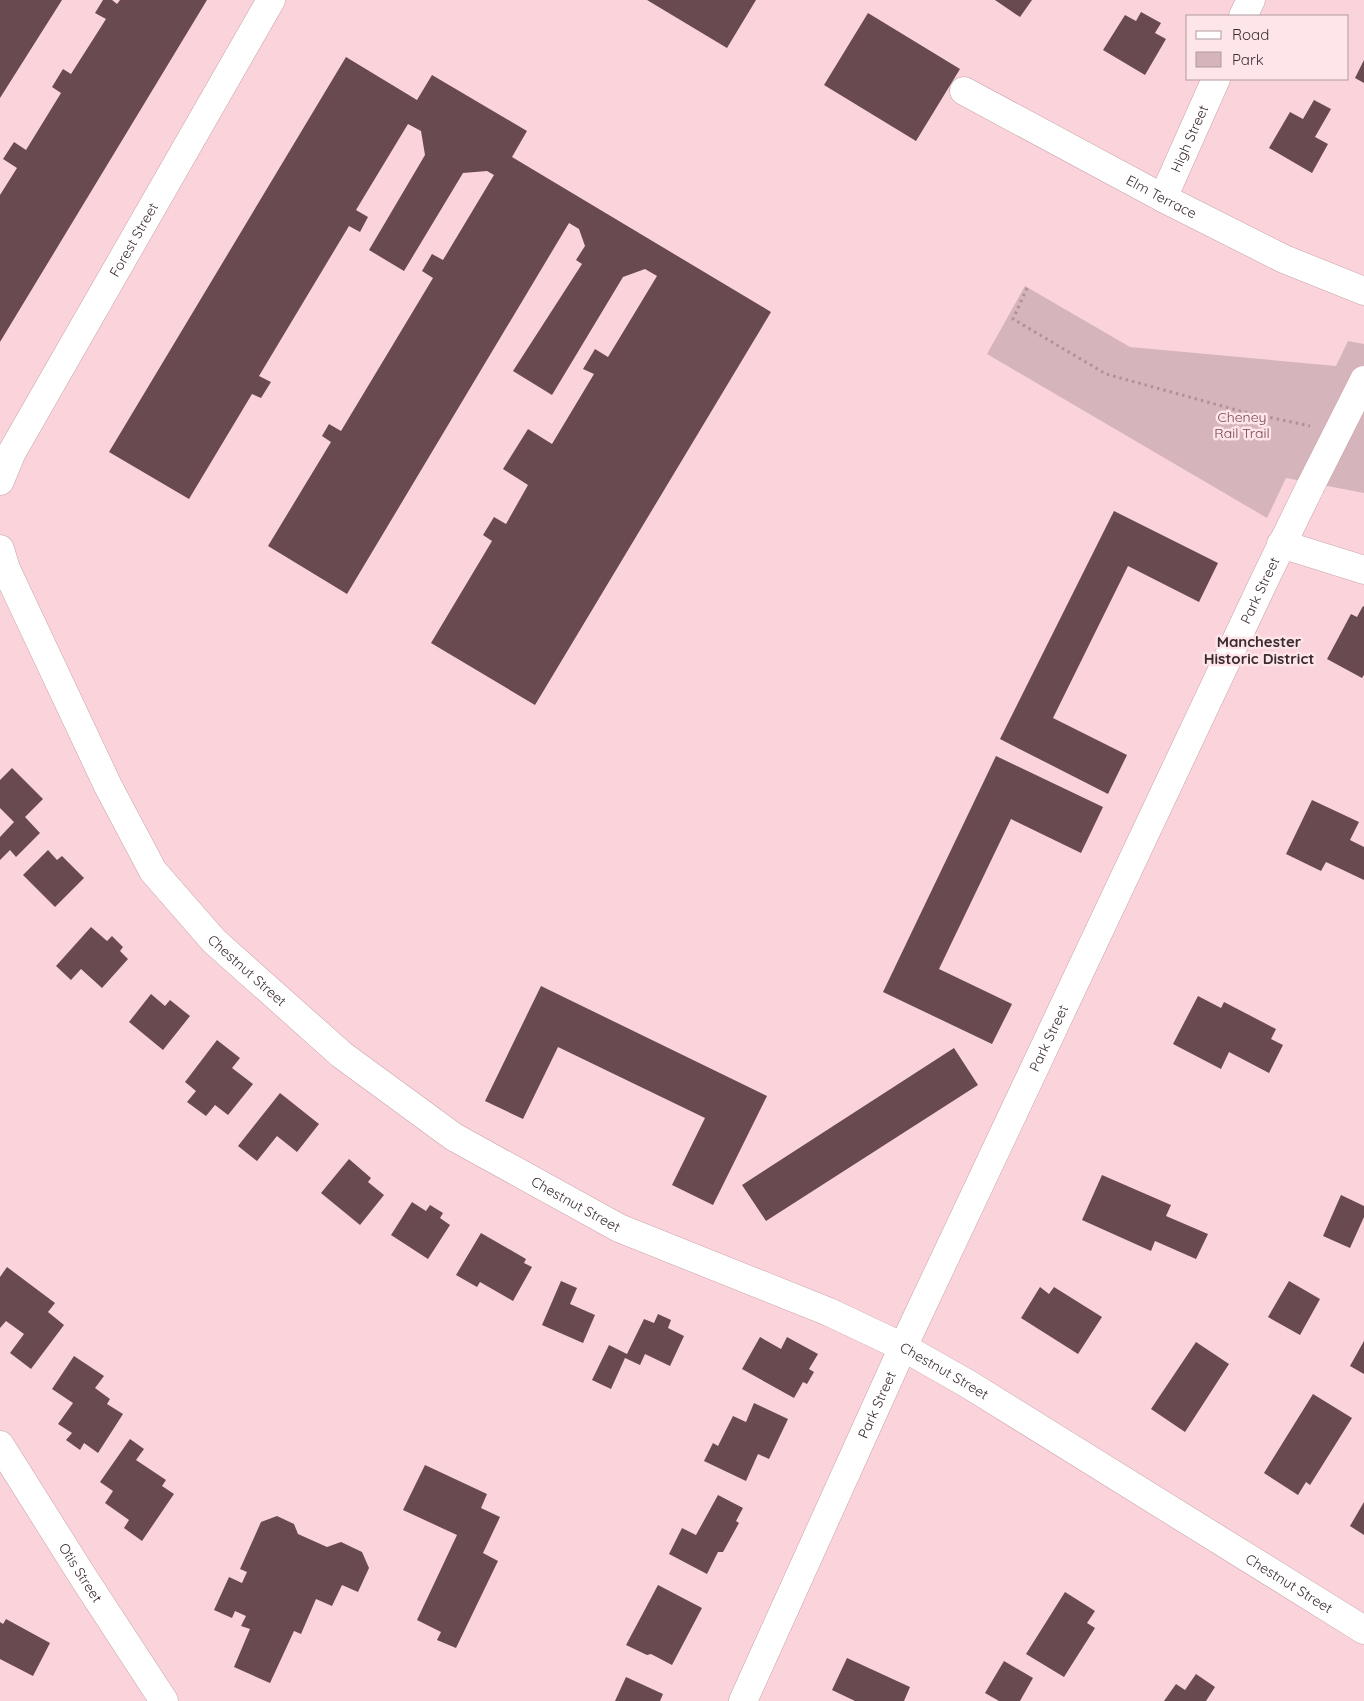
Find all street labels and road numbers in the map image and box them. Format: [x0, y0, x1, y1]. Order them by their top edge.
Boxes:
street label: High Street [1167, 102, 1212, 175]
street label: Elm Terrace [1123, 171, 1200, 222]
street label: Forest Street [105, 199, 162, 280]
street label: Park Street [1236, 554, 1283, 627]
street label: Chestnut Street [204, 931, 290, 1010]
street label: Park Street [1025, 1002, 1072, 1074]
street label: Chestnut Street [528, 1172, 624, 1236]
street label: Chestnut Street [897, 1338, 992, 1404]
street label: Park Street [854, 1368, 900, 1441]
street label: Otis Street [55, 1540, 106, 1606]
street label: Chestnut Street [1242, 1550, 1336, 1617]

